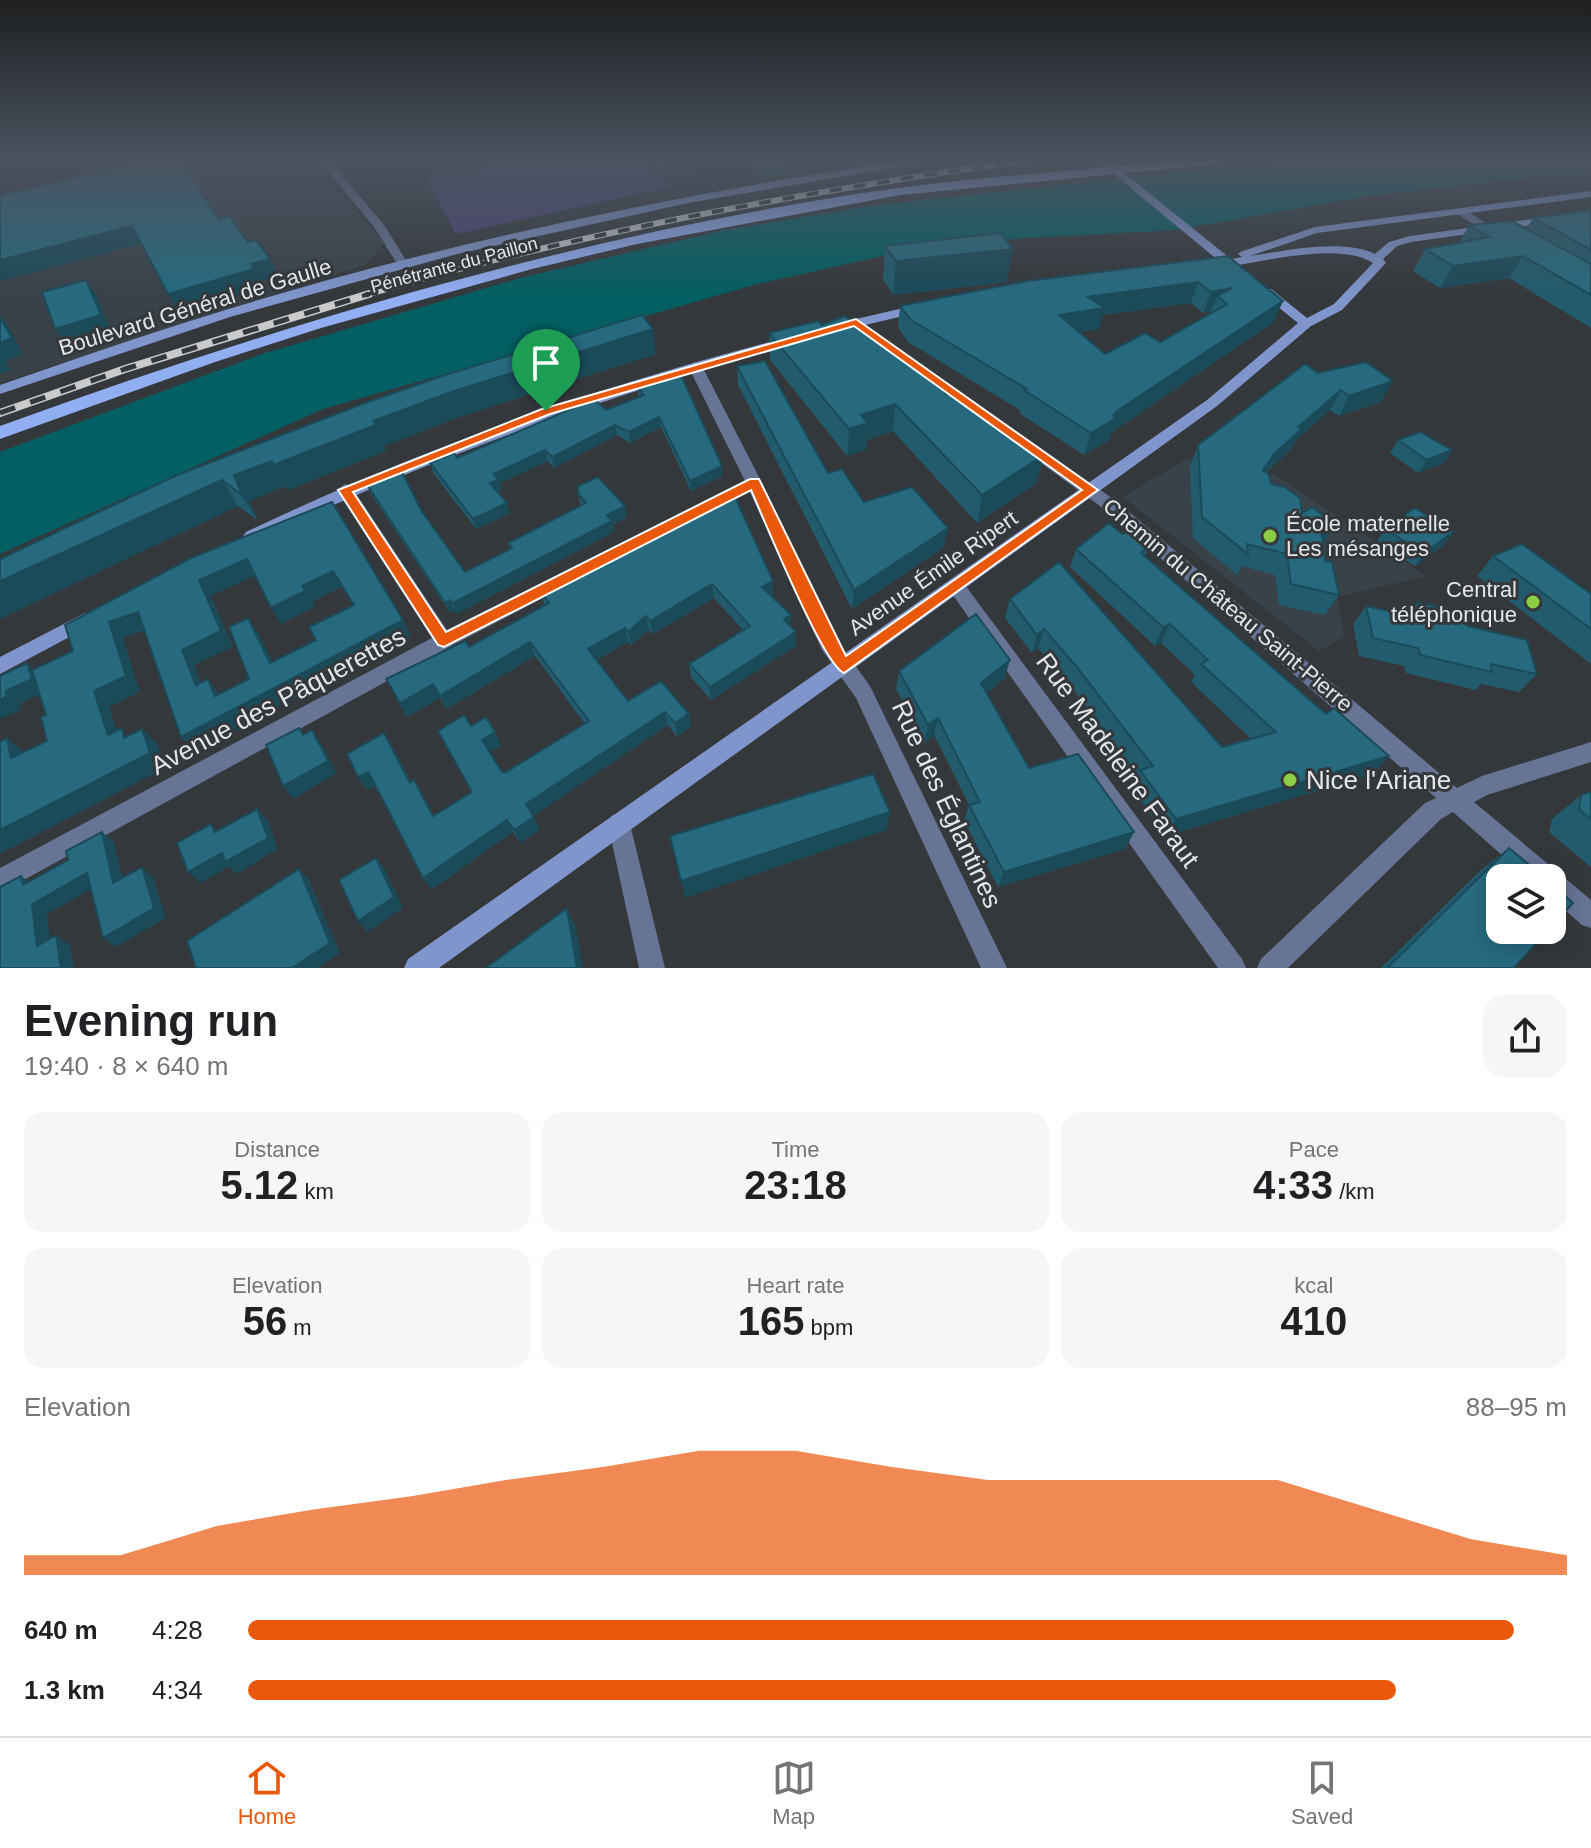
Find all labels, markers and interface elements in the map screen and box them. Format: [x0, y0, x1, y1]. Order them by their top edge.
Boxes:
street label: Pénétrante du Paillon [368, 233, 540, 297]
street label: Boulevard Général de Gaulle [56, 254, 334, 360]
pin [512, 329, 580, 411]
icon: arrive [524, 341, 568, 385]
street label: Chemin du Château Saint-Pierre [1098, 493, 1358, 717]
street label: Avenue Émile Ripert [844, 505, 1022, 641]
place label: École maternelle Les mésanges [1286, 511, 1450, 561]
marker: École maternelle Les mésanges [1261, 527, 1279, 545]
place label: Central téléphonique [1391, 577, 1517, 627]
marker: Central téléphonique [1524, 593, 1542, 611]
street label: Avenue des Pâquerettes [145, 621, 411, 781]
street label: Rue Madeleine Faraut [1030, 647, 1206, 874]
street label: Rue des Églantines [886, 695, 1008, 913]
place label: Nice l'Ariane [1306, 765, 1451, 795]
marker: Nice l'Ariane [1281, 771, 1299, 789]
map controls [1486, 864, 1566, 944]
button: layers [1486, 864, 1566, 944]
button: share [1483, 994, 1567, 1078]
text: Evening run [24, 996, 278, 1045]
text: 19:40 · 8 × 640 m [24, 1051, 229, 1081]
text: Distance [234, 1137, 320, 1162]
text: Time [771, 1137, 820, 1162]
text: Pace [1289, 1137, 1339, 1162]
text: 5.12 [221, 1163, 298, 1207]
text: 23:18 [744, 1163, 847, 1207]
text: 4:33 [1253, 1163, 1333, 1207]
text: km [298, 1179, 334, 1204]
text: /km [1333, 1179, 1375, 1204]
text: Elevation [232, 1273, 322, 1298]
text: Heart rate [747, 1273, 844, 1298]
text: kcal [1294, 1273, 1333, 1298]
text: 56 [243, 1299, 287, 1343]
text: 165 [738, 1299, 804, 1343]
text: 410 [1280, 1299, 1347, 1343]
text: m [287, 1315, 312, 1340]
text: bpm [804, 1315, 853, 1340]
text: Elevation [24, 1392, 131, 1422]
text: 88–95 m [1466, 1392, 1567, 1422]
text: 640 m [24, 1615, 98, 1645]
text: 4:28 [152, 1615, 203, 1645]
text: 1.3 km [24, 1675, 105, 1705]
text: 4:34 [152, 1675, 203, 1705]
tab: Home [238, 1756, 296, 1830]
tab: Map [772, 1756, 816, 1830]
tab: Saved [1291, 1756, 1353, 1830]

